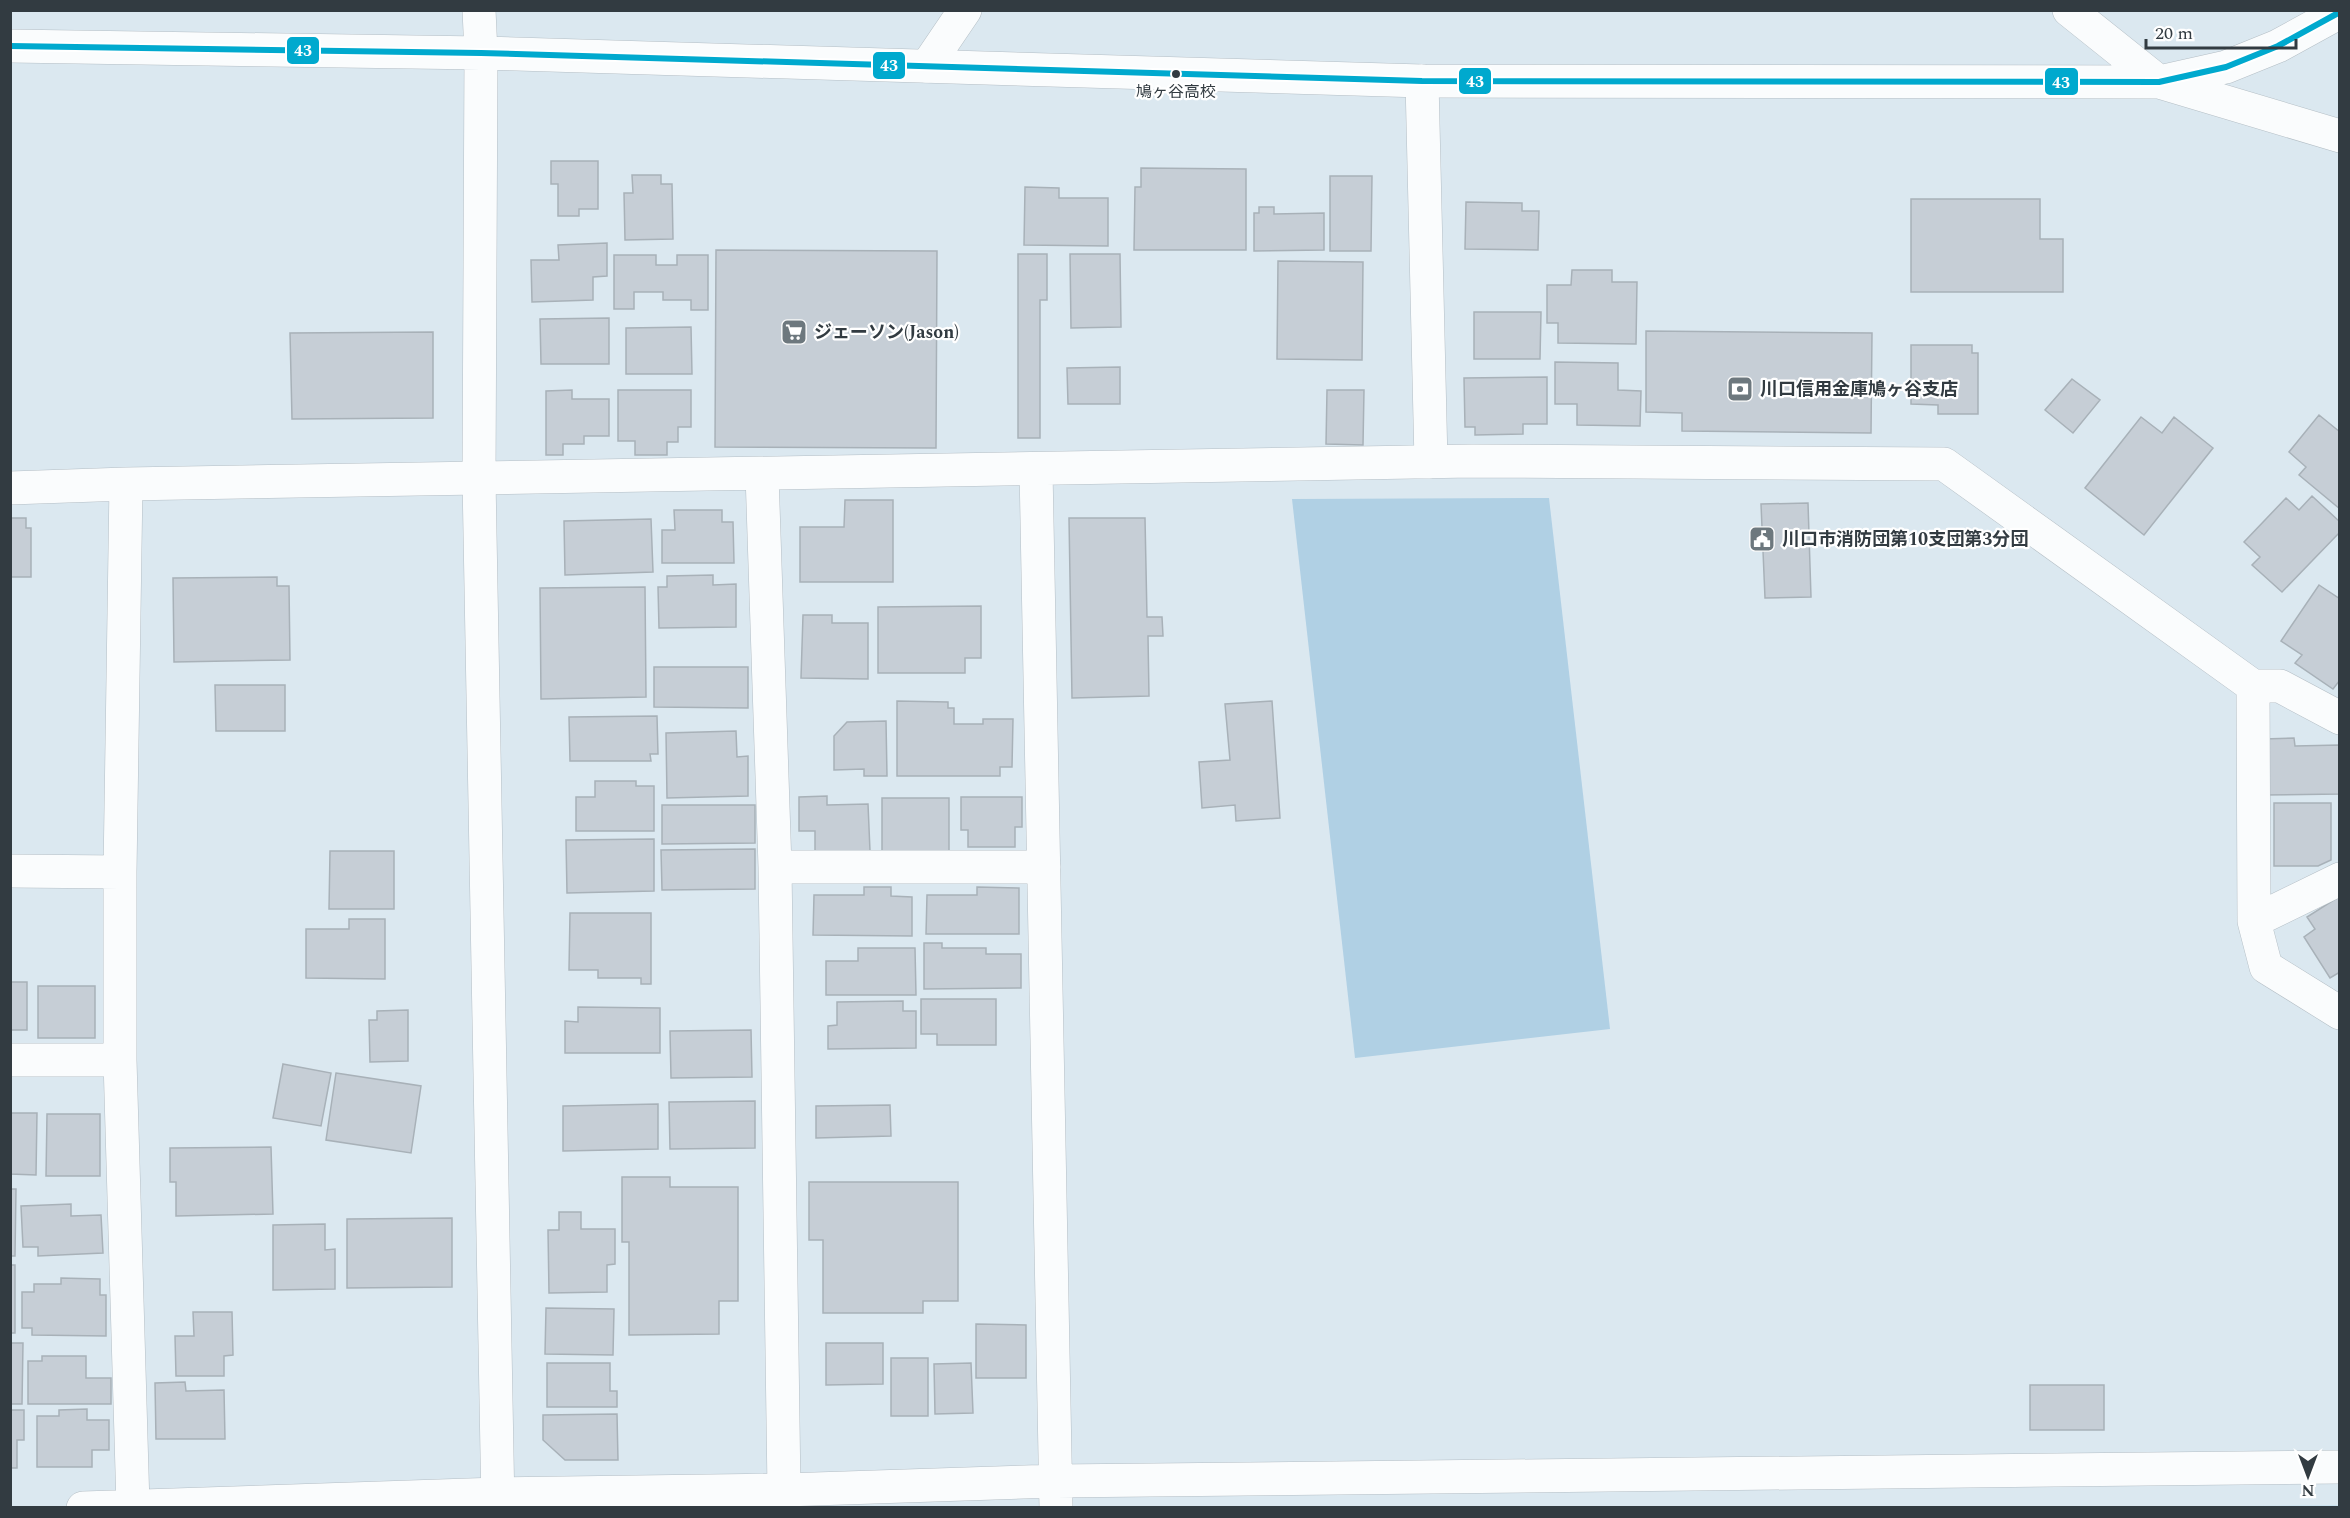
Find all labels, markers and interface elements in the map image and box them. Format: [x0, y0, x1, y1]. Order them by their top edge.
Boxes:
scale bar [2146, 12, 2296, 50]
text: 20 m [2155, 20, 2193, 47]
line badge: 43 [286, 36, 320, 65]
text: 43 [294, 39, 312, 63]
line badge: 43 [872, 51, 906, 80]
text: 43 [880, 54, 898, 78]
line badge: 43 [1458, 67, 1492, 95]
line badge: 43 [2044, 67, 2079, 96]
marker: 鳩ヶ谷高校 [1170, 68, 1182, 80]
text: 43 [1466, 70, 1484, 94]
text: 43 [2052, 71, 2070, 95]
place label: 鳩ヶ谷高校 [1136, 80, 1216, 104]
supermarket icon: ジェーソン(Jason) [779, 317, 809, 347]
place label: ジェーソン(Jason) [814, 319, 959, 346]
bank icon: 川口信用金庫鳩ヶ谷支店 [1725, 374, 1755, 404]
place label: 川口信用金庫鳩ヶ谷支店 [1760, 376, 1958, 403]
public building icon: 川口市消防団第10支団第3分団 [1747, 524, 1777, 554]
place label: 川口市消防団第10支団第3分団 [1782, 526, 2028, 553]
north arrow [2278, 1446, 2338, 1506]
text: N [2301, 1478, 2315, 1502]

